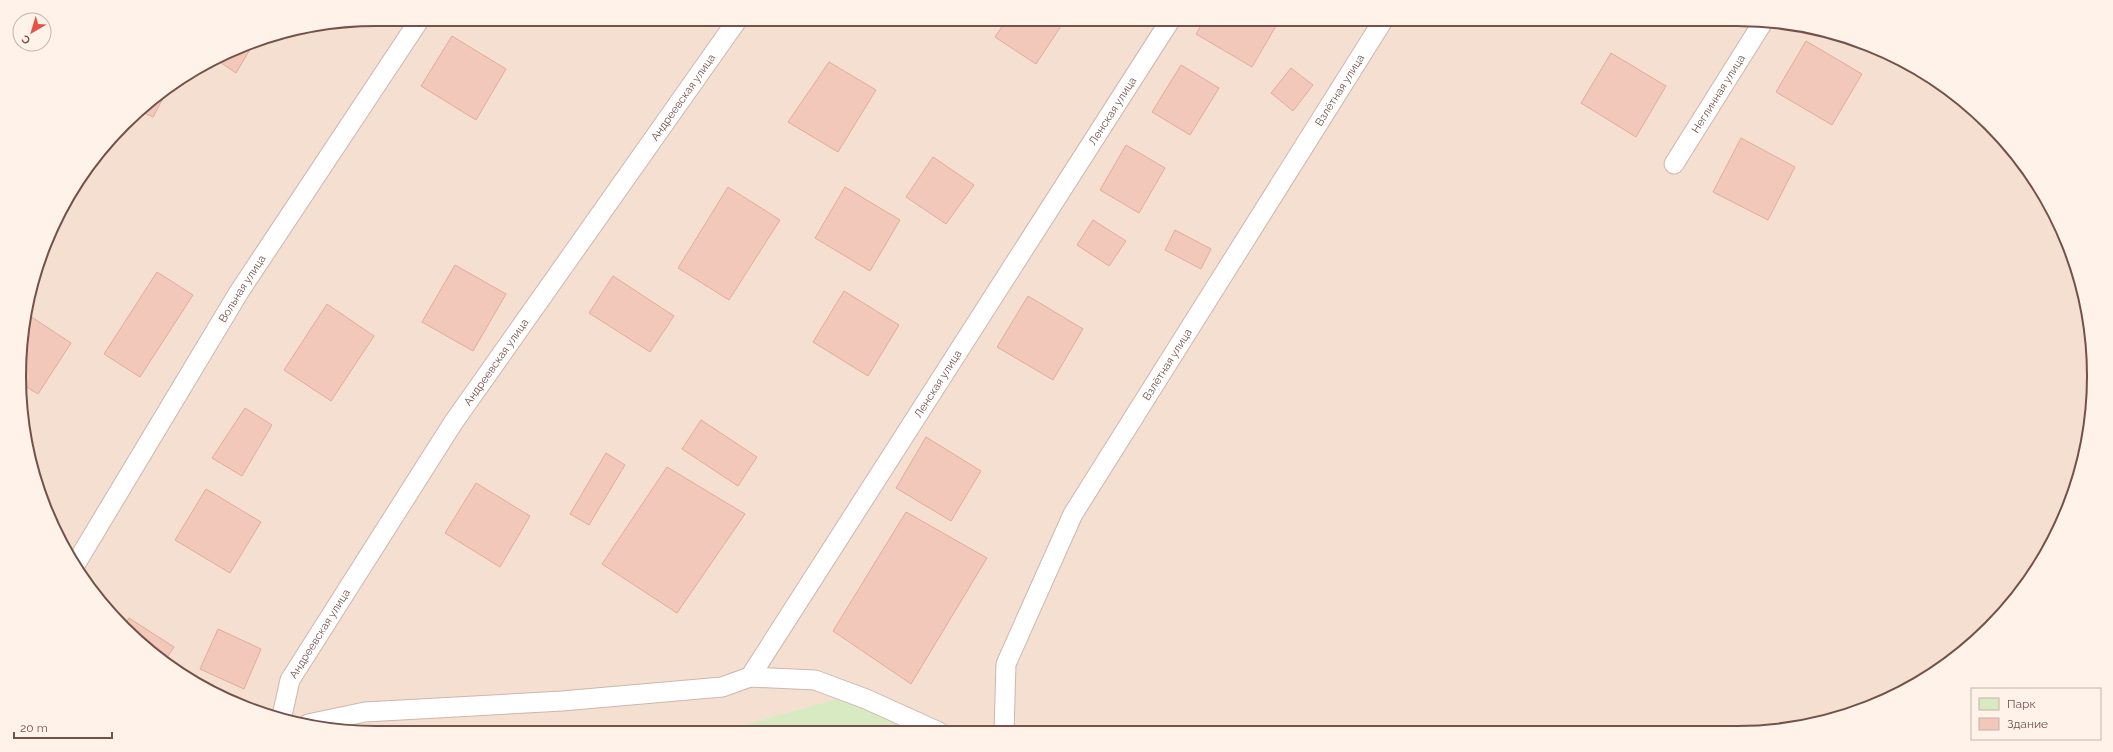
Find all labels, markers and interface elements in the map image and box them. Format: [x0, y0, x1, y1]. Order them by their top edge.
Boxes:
north arrow [12, 12, 52, 52]
text: С [19, 32, 33, 47]
street label: Андреевская улица [648, 51, 718, 143]
street label: Взлётная улица [1312, 52, 1367, 128]
street label: Неглинная улица [1689, 52, 1747, 135]
street label: Ленская улица [1086, 75, 1139, 147]
street label: Вольная улица [216, 252, 268, 325]
street label: Андреевская улица [461, 316, 531, 408]
street label: Взлётная улица [1140, 326, 1194, 403]
street label: Ленская улица [911, 347, 964, 420]
street label: Андреевская улица [286, 587, 353, 681]
legend [1971, 688, 2101, 740]
text: Парк [2007, 697, 2036, 711]
scale bar [14, 714, 112, 740]
text: Здание [2007, 717, 2048, 731]
text: 20 m [20, 721, 48, 735]

